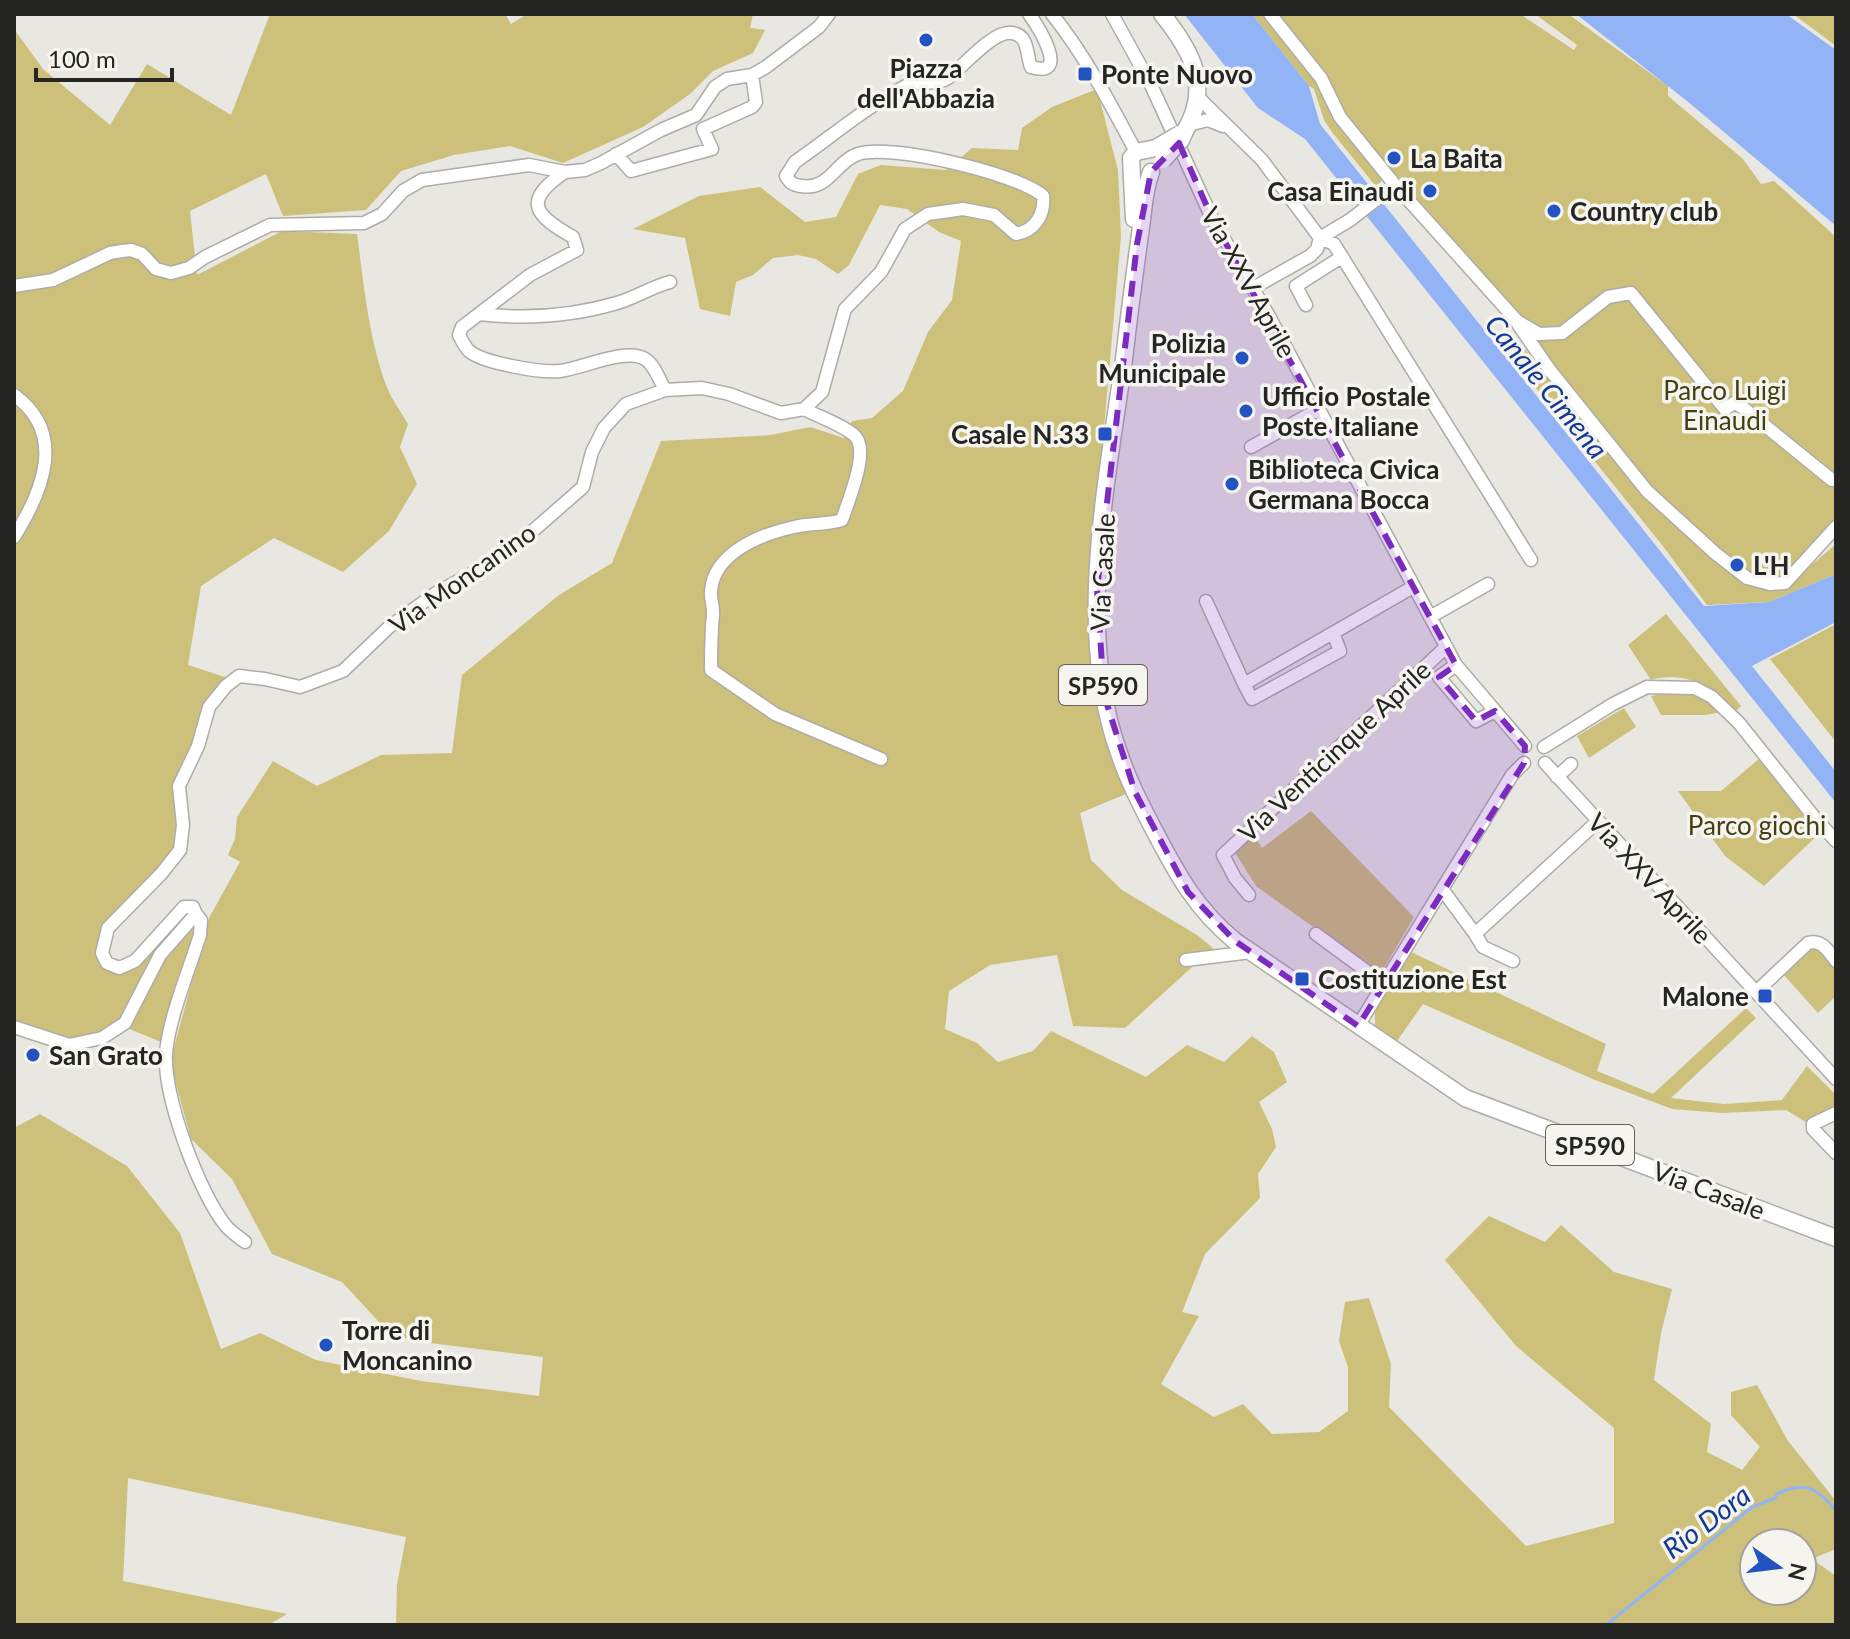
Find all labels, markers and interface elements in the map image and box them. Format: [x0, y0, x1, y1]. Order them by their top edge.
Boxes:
marker: Piazza dell'Abbazia [917, 31, 935, 49]
scale bar [36, 32, 172, 82]
text: 100 m [48, 44, 116, 73]
place label: Piazza dell'Abbazia [857, 52, 995, 114]
place label: Ponte Nuovo [1101, 58, 1253, 90]
marker: Ponte Nuovo [1076, 65, 1094, 83]
place label: La Baita [1410, 142, 1503, 174]
marker: La Baita [1385, 149, 1403, 167]
place label: Casa Einaudi [1267, 175, 1414, 207]
marker: Casa Einaudi [1421, 182, 1439, 200]
place label: Country club [1570, 195, 1718, 227]
street label: Via XXV Aprile [1194, 201, 1304, 363]
marker: Country club [1545, 202, 1563, 220]
water label: Canale Cimena [1479, 307, 1615, 465]
place label: Polizia Municipale [1098, 327, 1226, 389]
marker: Polizia Municipale [1233, 349, 1251, 367]
park label: Parco Luigi Einaudi [1663, 374, 1787, 436]
place label: Ufficio Postale Poste Italiane [1262, 380, 1431, 442]
marker: Ufficio Postale Poste Italiane [1237, 402, 1255, 420]
place label: Casale N.33 [951, 418, 1089, 450]
marker: Casale N.33 [1096, 425, 1114, 443]
place label: Biblioteca Civica Germana Bocca [1248, 453, 1439, 515]
marker: Biblioteca Civica Germana Bocca [1223, 475, 1241, 493]
street label: Via Casale [1083, 512, 1121, 632]
street label: Via Moncanino [382, 516, 542, 640]
place label: L'H [1753, 549, 1789, 581]
marker: L'H [1728, 556, 1746, 574]
street label: Via Venticinque Aprile [1231, 653, 1437, 849]
road number: SP590 [1059, 665, 1147, 705]
street label: Via XXV Aprile [1581, 806, 1719, 950]
park label: Parco giochi [1688, 809, 1826, 841]
place label: Costituzione Est [1318, 963, 1507, 995]
marker: Costituzione Est [1293, 970, 1311, 988]
place label: Malone [1662, 980, 1749, 1012]
marker: Malone [1756, 987, 1774, 1005]
place label: San Grato [49, 1039, 163, 1071]
marker: San Grato [24, 1046, 42, 1064]
road number: SP590 [1546, 1125, 1634, 1165]
street label: Via Casale [1648, 1154, 1770, 1226]
place label: Torre di Moncanino [342, 1314, 472, 1376]
marker: Torre di Moncanino [317, 1336, 335, 1354]
water label: Rio Dora [1655, 1477, 1757, 1565]
north arrow [1738, 1527, 1818, 1607]
text: N [1783, 1560, 1813, 1583]

